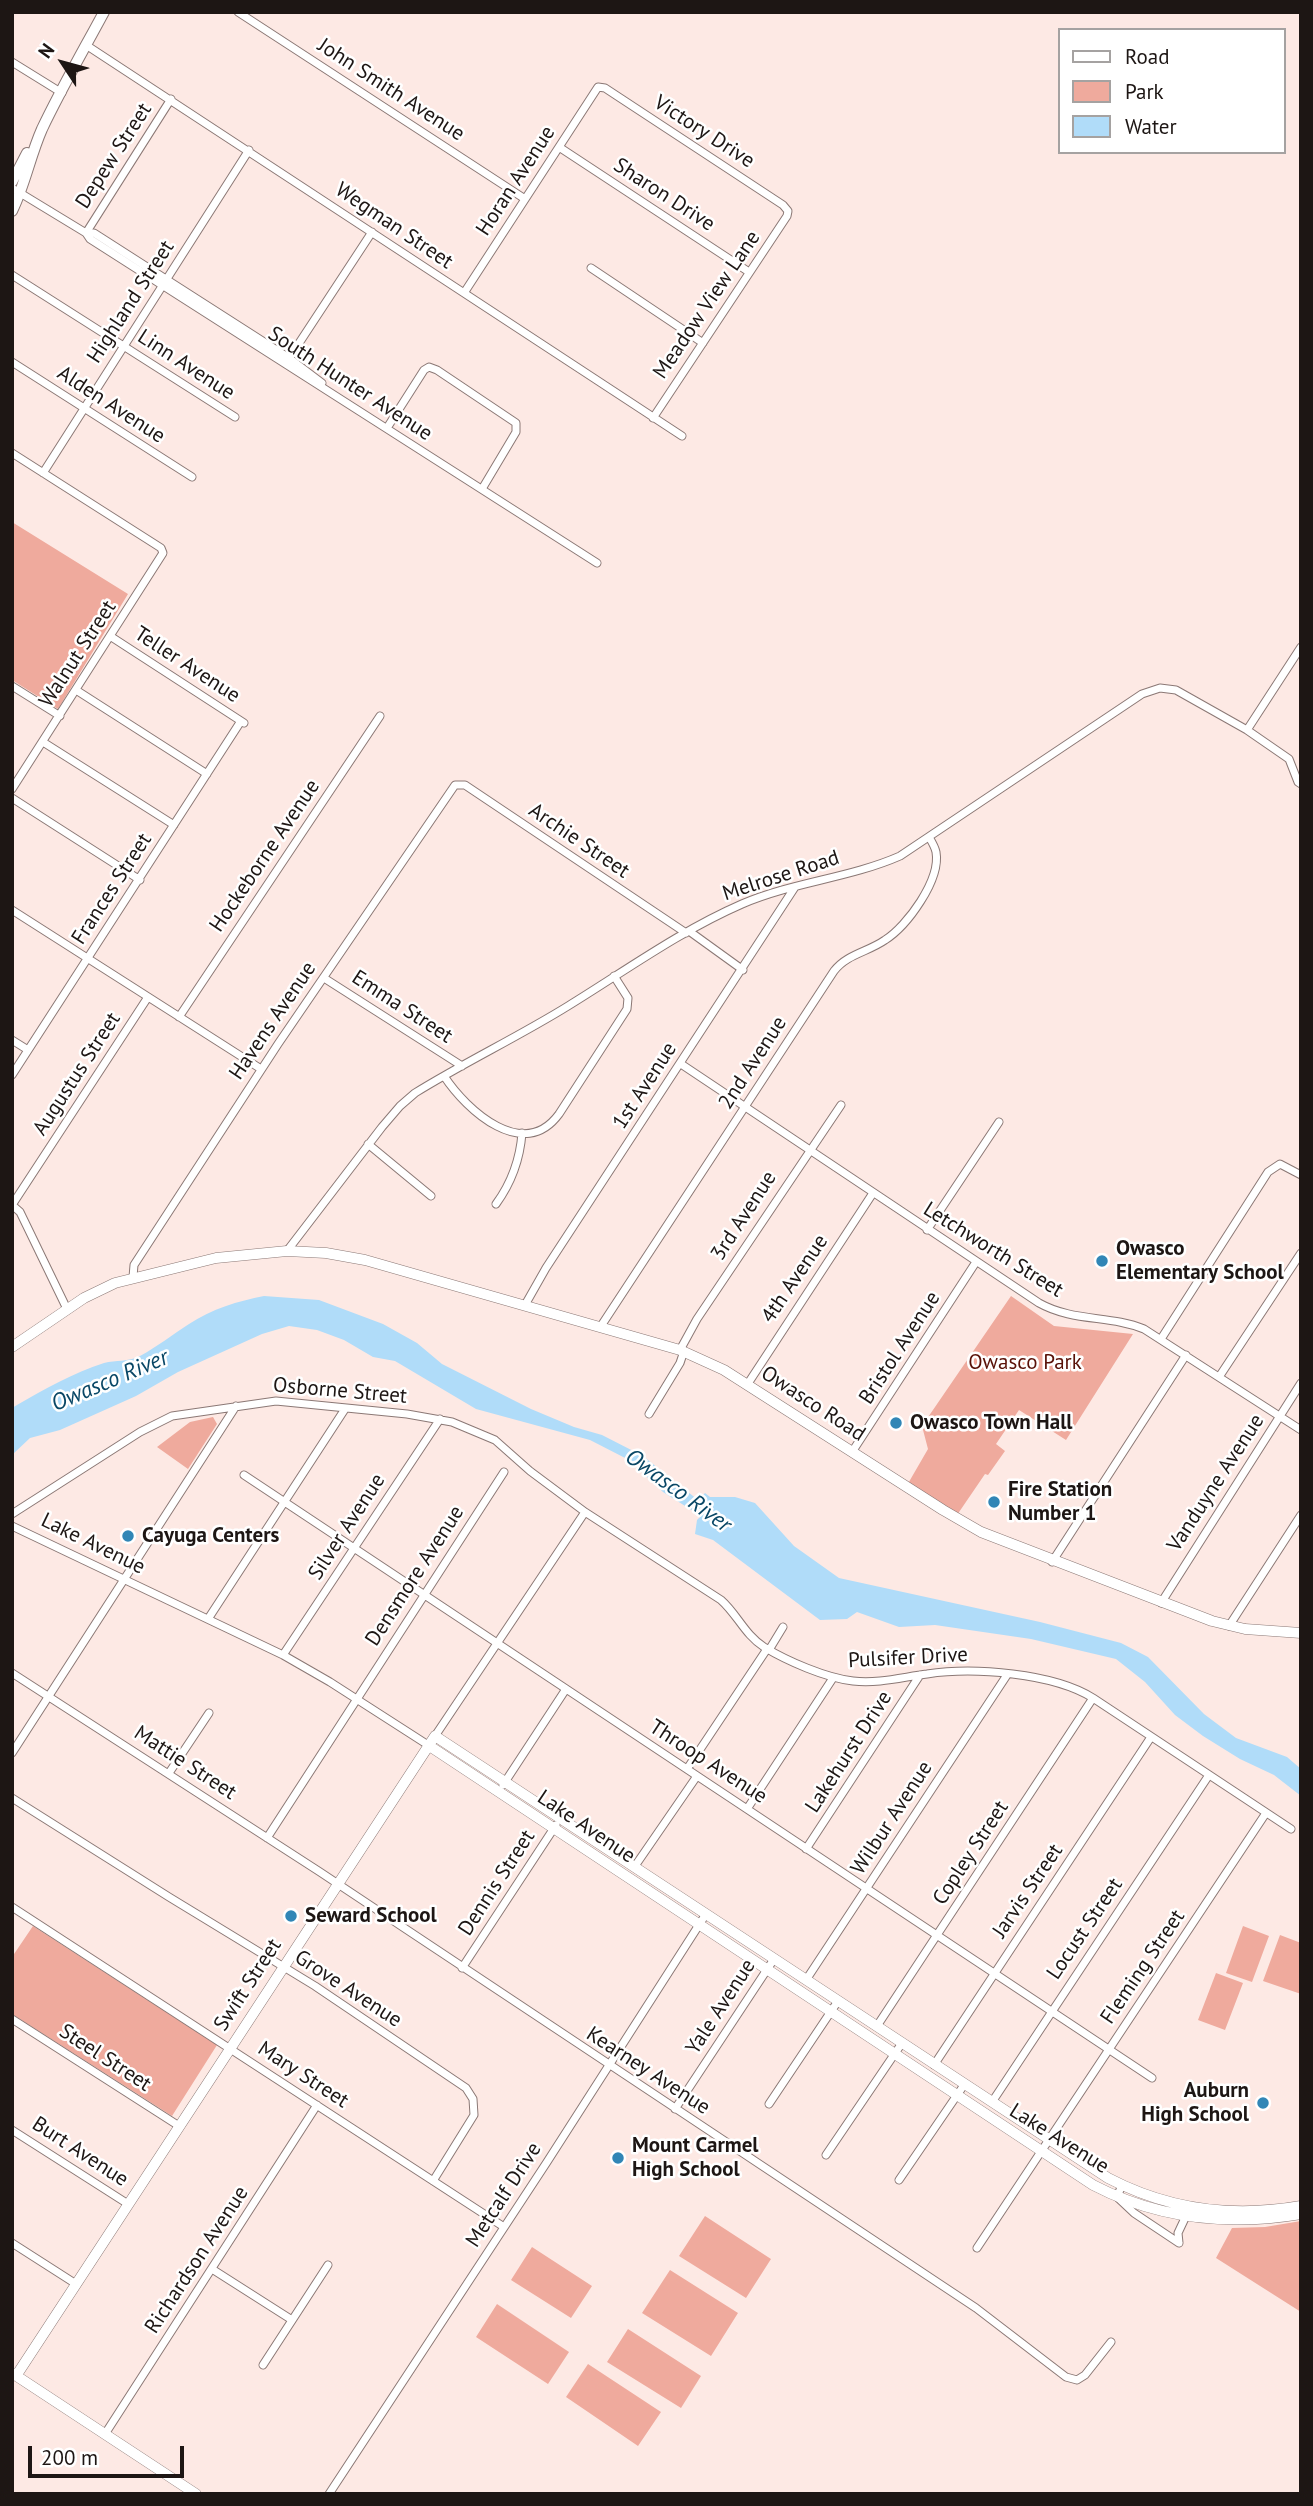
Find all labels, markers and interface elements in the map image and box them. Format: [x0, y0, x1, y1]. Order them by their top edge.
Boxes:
north arrow [28, 28, 98, 98]
legend [1058, 28, 1285, 154]
street label: John Smith Avenue [313, 33, 469, 147]
text: N [33, 39, 59, 63]
text: Road [1125, 43, 1169, 70]
text: Park [1125, 78, 1164, 105]
street label: Victory Drive [649, 90, 759, 174]
street label: Depew Street [71, 98, 157, 214]
text: Water [1125, 113, 1177, 140]
street label: Horan Avenue [471, 121, 561, 241]
street label: Sharon Drive [609, 153, 719, 237]
street label: Wegman Street [330, 177, 458, 275]
street label: Meadow View Lane [648, 226, 766, 384]
street label: Highland Street [82, 236, 180, 368]
street label: South Hunter Avenue [263, 321, 437, 447]
street label: Linn Avenue [133, 324, 239, 406]
street label: Alden Avenue [53, 361, 169, 449]
street label: Walnut Street [34, 596, 122, 712]
street label: Teller Avenue [129, 622, 245, 708]
street label: Hockeborne Avenue [205, 775, 325, 937]
street label: Archie Street [524, 798, 634, 884]
street label: Frances Street [67, 829, 157, 949]
street label: Melrose Road [719, 845, 843, 907]
street label: Havens Avenue [224, 957, 322, 1085]
street label: Emma Street [347, 965, 457, 1049]
street label: Augustus Street [28, 1008, 126, 1140]
street label: 2nd Avenue [714, 1012, 792, 1114]
street label: 1st Avenue [608, 1038, 682, 1134]
street label: 3rd Avenue [706, 1167, 782, 1265]
street label: Letchworth Street [918, 1197, 1068, 1303]
street label: 4th Avenue [756, 1230, 834, 1328]
place label: Owasco Elementary School [1116, 1236, 1284, 1286]
marker: Owasco Elementary School [1094, 1253, 1110, 1269]
street label: Bristol Avenue [854, 1287, 946, 1409]
water label: Owasco River [47, 1344, 173, 1418]
park label: Owasco Park [968, 1350, 1082, 1376]
street label: Owasco Road [756, 1361, 870, 1447]
street label: Osborne Street [272, 1373, 408, 1409]
place label: Owasco Town Hall [910, 1410, 1072, 1436]
street label: Vanduyne Avenue [1162, 1410, 1270, 1556]
marker: Owasco Town Hall [888, 1415, 904, 1431]
water label: Owasco River [620, 1443, 736, 1539]
street label: Silver Avenue [303, 1469, 391, 1585]
place label: Fire Station Number 1 [1008, 1477, 1112, 1527]
marker: Fire Station Number 1 [986, 1494, 1002, 1510]
street label: Densmore Avenue [360, 1501, 470, 1651]
street label: Lake Avenue [37, 1508, 149, 1580]
place label: Cayuga Centers [142, 1523, 279, 1549]
marker: Cayuga Centers [120, 1528, 136, 1544]
street label: Pulsifer Drive [847, 1642, 969, 1674]
street label: Lakehurst Drive [800, 1686, 898, 1818]
street label: Throop Avenue [644, 1715, 772, 1809]
street label: Mattie Street [129, 1721, 241, 1805]
street label: Wilbur Avenue [846, 1757, 938, 1879]
street label: Lake Avenue [532, 1785, 640, 1869]
street label: Copley Street [928, 1796, 1014, 1910]
street label: Dennis Street [453, 1825, 541, 1941]
street label: Jarvis Street [987, 1839, 1069, 1943]
street label: Locust Street [1042, 1874, 1128, 1984]
place label: Seward School [305, 1903, 437, 1929]
street label: Fleming Street [1096, 1905, 1190, 2029]
marker: Seward School [283, 1908, 299, 1924]
street label: Swift Street [209, 1934, 287, 2036]
street label: Grove Avenue [290, 1945, 406, 2033]
street label: Yale Avenue [681, 1955, 761, 2059]
street label: Steel Street [54, 2019, 156, 2097]
street label: Kearney Avenue [581, 2022, 715, 2120]
street label: Mary Street [253, 2036, 353, 2114]
place label: Auburn High School [1141, 2078, 1249, 2128]
marker: Auburn High School [1255, 2095, 1271, 2111]
street label: Lake Avenue [1005, 2099, 1113, 2179]
street label: Burt Avenue [27, 2112, 133, 2192]
place label: Mount Carmel High School [632, 2133, 759, 2183]
street label: Metcalf Drive [461, 2138, 547, 2252]
marker: Mount Carmel High School [610, 2150, 626, 2166]
street label: Richardson Avenue [140, 2182, 254, 2338]
scale bar [32, 2432, 187, 2476]
text: 200 m [41, 2444, 98, 2471]

